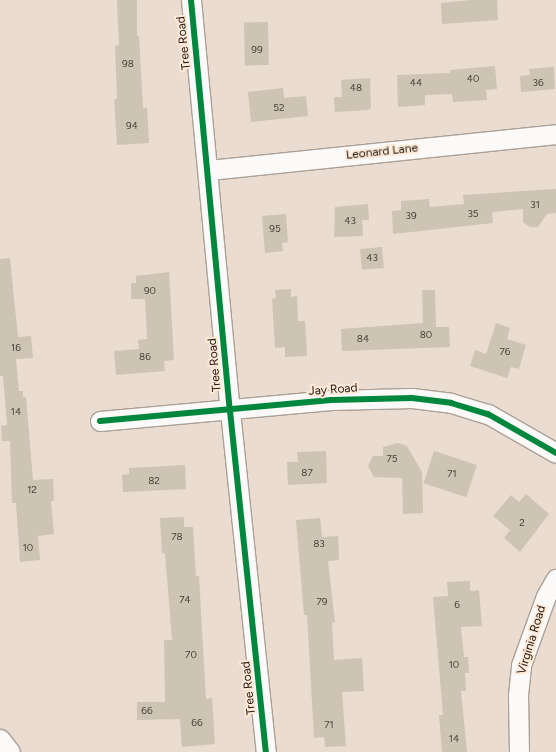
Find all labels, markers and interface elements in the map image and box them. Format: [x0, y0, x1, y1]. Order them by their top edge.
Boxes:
street label: Tree Road [174, 15, 194, 71]
house number: 99 [251, 44, 263, 56]
house number: 98 [122, 58, 134, 70]
house number: 40 [467, 73, 479, 85]
house number: 44 [410, 77, 422, 89]
house number: 36 [532, 77, 544, 89]
house number: 48 [350, 82, 362, 94]
house number: 52 [273, 102, 285, 114]
house number: 94 [126, 120, 138, 132]
street label: Leonard Lane [345, 141, 419, 163]
house number: 31 [530, 199, 540, 211]
house number: 35 [467, 208, 479, 220]
house number: 39 [405, 210, 417, 222]
house number: 43 [344, 215, 356, 227]
house number: 95 [269, 223, 281, 235]
house number: 43 [366, 252, 378, 264]
house number: 90 [144, 285, 156, 297]
house number: 80 [420, 329, 432, 341]
house number: 84 [357, 333, 369, 345]
street label: Tree Road [205, 338, 225, 392]
house number: 16 [11, 342, 21, 354]
house number: 76 [499, 346, 511, 358]
house number: 86 [139, 351, 151, 363]
street label: Jay Road [308, 381, 358, 399]
house number: 14 [11, 406, 21, 418]
house number: 75 [386, 453, 398, 465]
house number: 87 [301, 467, 313, 479]
house number: 71 [447, 468, 457, 480]
house number: 82 [148, 475, 160, 487]
house number: 12 [27, 484, 37, 496]
house number: 2 [519, 517, 525, 529]
house number: 78 [171, 531, 183, 543]
house number: 83 [313, 538, 325, 550]
house number: 10 [23, 542, 33, 554]
house number: 74 [179, 594, 191, 606]
house number: 79 [316, 596, 328, 608]
house number: 6 [454, 599, 460, 611]
street label: Virginia Road [515, 604, 549, 676]
house number: 70 [185, 649, 197, 661]
house number: 10 [449, 659, 459, 671]
street label: Tree Road [239, 660, 259, 716]
house number: 66 [141, 705, 153, 717]
house number: 66 [191, 717, 203, 729]
house number: 71 [324, 719, 334, 731]
house number: 14 [449, 733, 459, 745]

